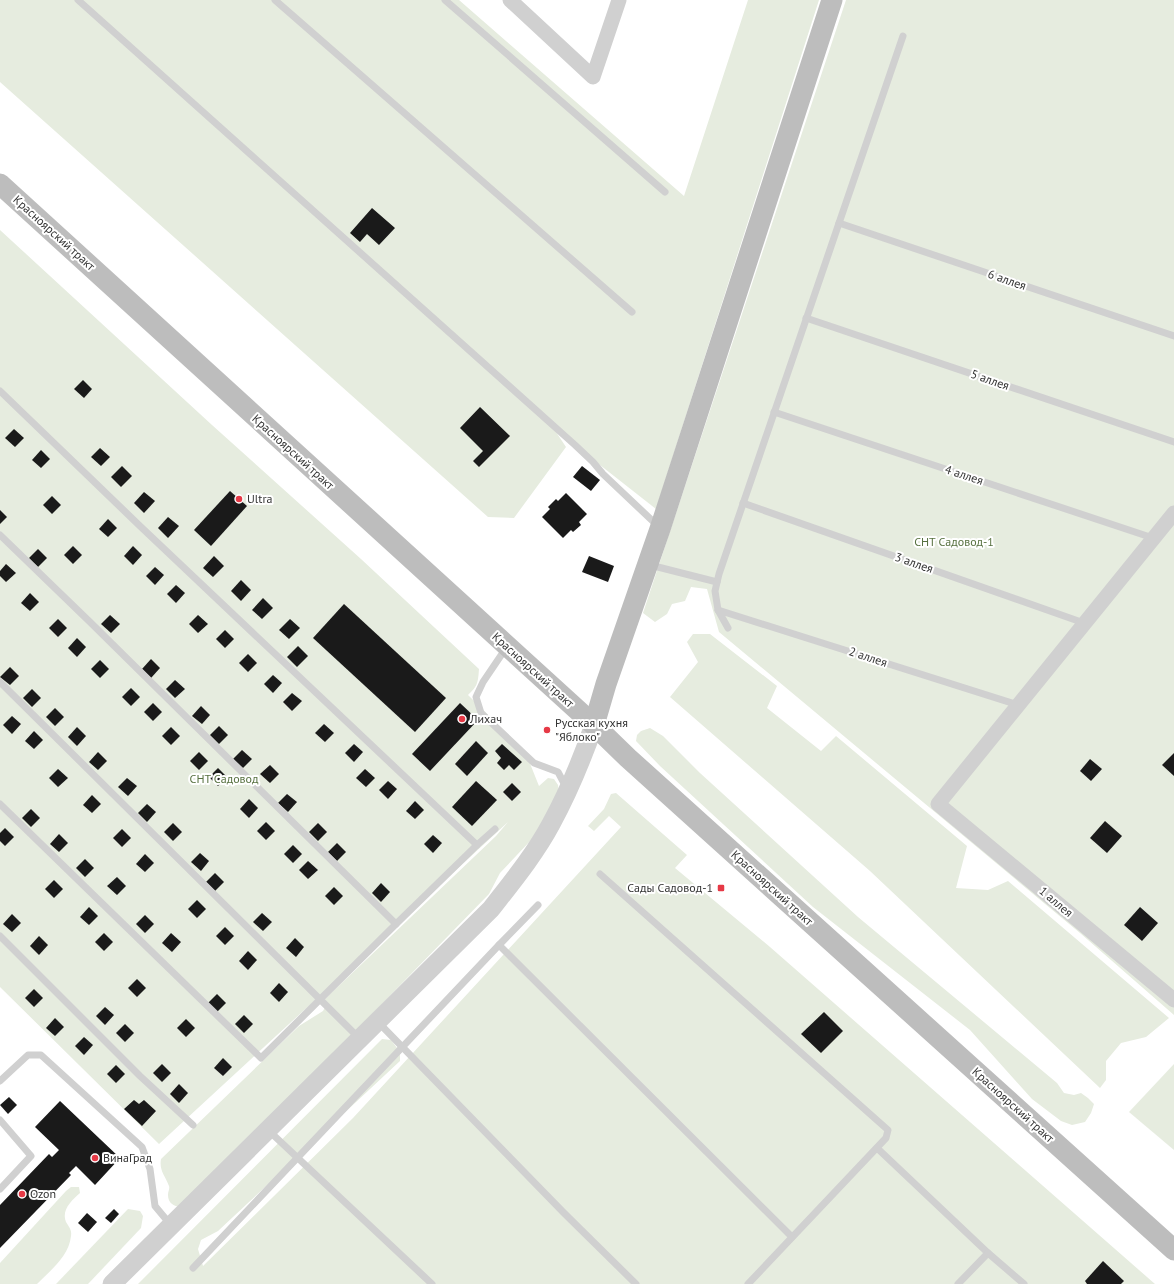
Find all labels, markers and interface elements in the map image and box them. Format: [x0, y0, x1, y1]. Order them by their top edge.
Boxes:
street label: Красноярский тракт [10, 192, 99, 274]
street label: 6 аллея [986, 266, 1028, 293]
street label: 5 аллея [969, 366, 1011, 393]
street label: Красноярский тракт [249, 411, 338, 493]
street label: 4 аллея [943, 461, 985, 488]
place label: Ultra [247, 491, 272, 506]
marker: Ultra [234, 494, 244, 504]
park label: СНТ Садовод-1 [914, 534, 994, 549]
street label: 3 аллея [893, 549, 935, 576]
street label: Красноярский тракт [489, 629, 578, 711]
street label: 2 аллея [847, 643, 889, 670]
place label: Лихач [469, 711, 502, 726]
marker: Лихач [457, 714, 467, 724]
place label: Русская кухня "Яблоко" [555, 715, 628, 744]
marker: Русская кухня "Яблоко" [542, 725, 552, 735]
park label: СНТ Садовод [190, 771, 259, 786]
street label: Красноярский тракт [728, 847, 817, 929]
place label: Сады Садовод-1 [627, 880, 713, 895]
marker: Сады Садовод-1 [716, 883, 726, 893]
street label: 1 аллея [1036, 883, 1076, 920]
street label: Красноярский тракт [969, 1064, 1058, 1146]
place label: ВинаГрад [103, 1150, 152, 1165]
marker: ВинаГрад [90, 1153, 100, 1163]
place label: Ozon [30, 1186, 56, 1201]
marker: Ozon [17, 1189, 27, 1199]

